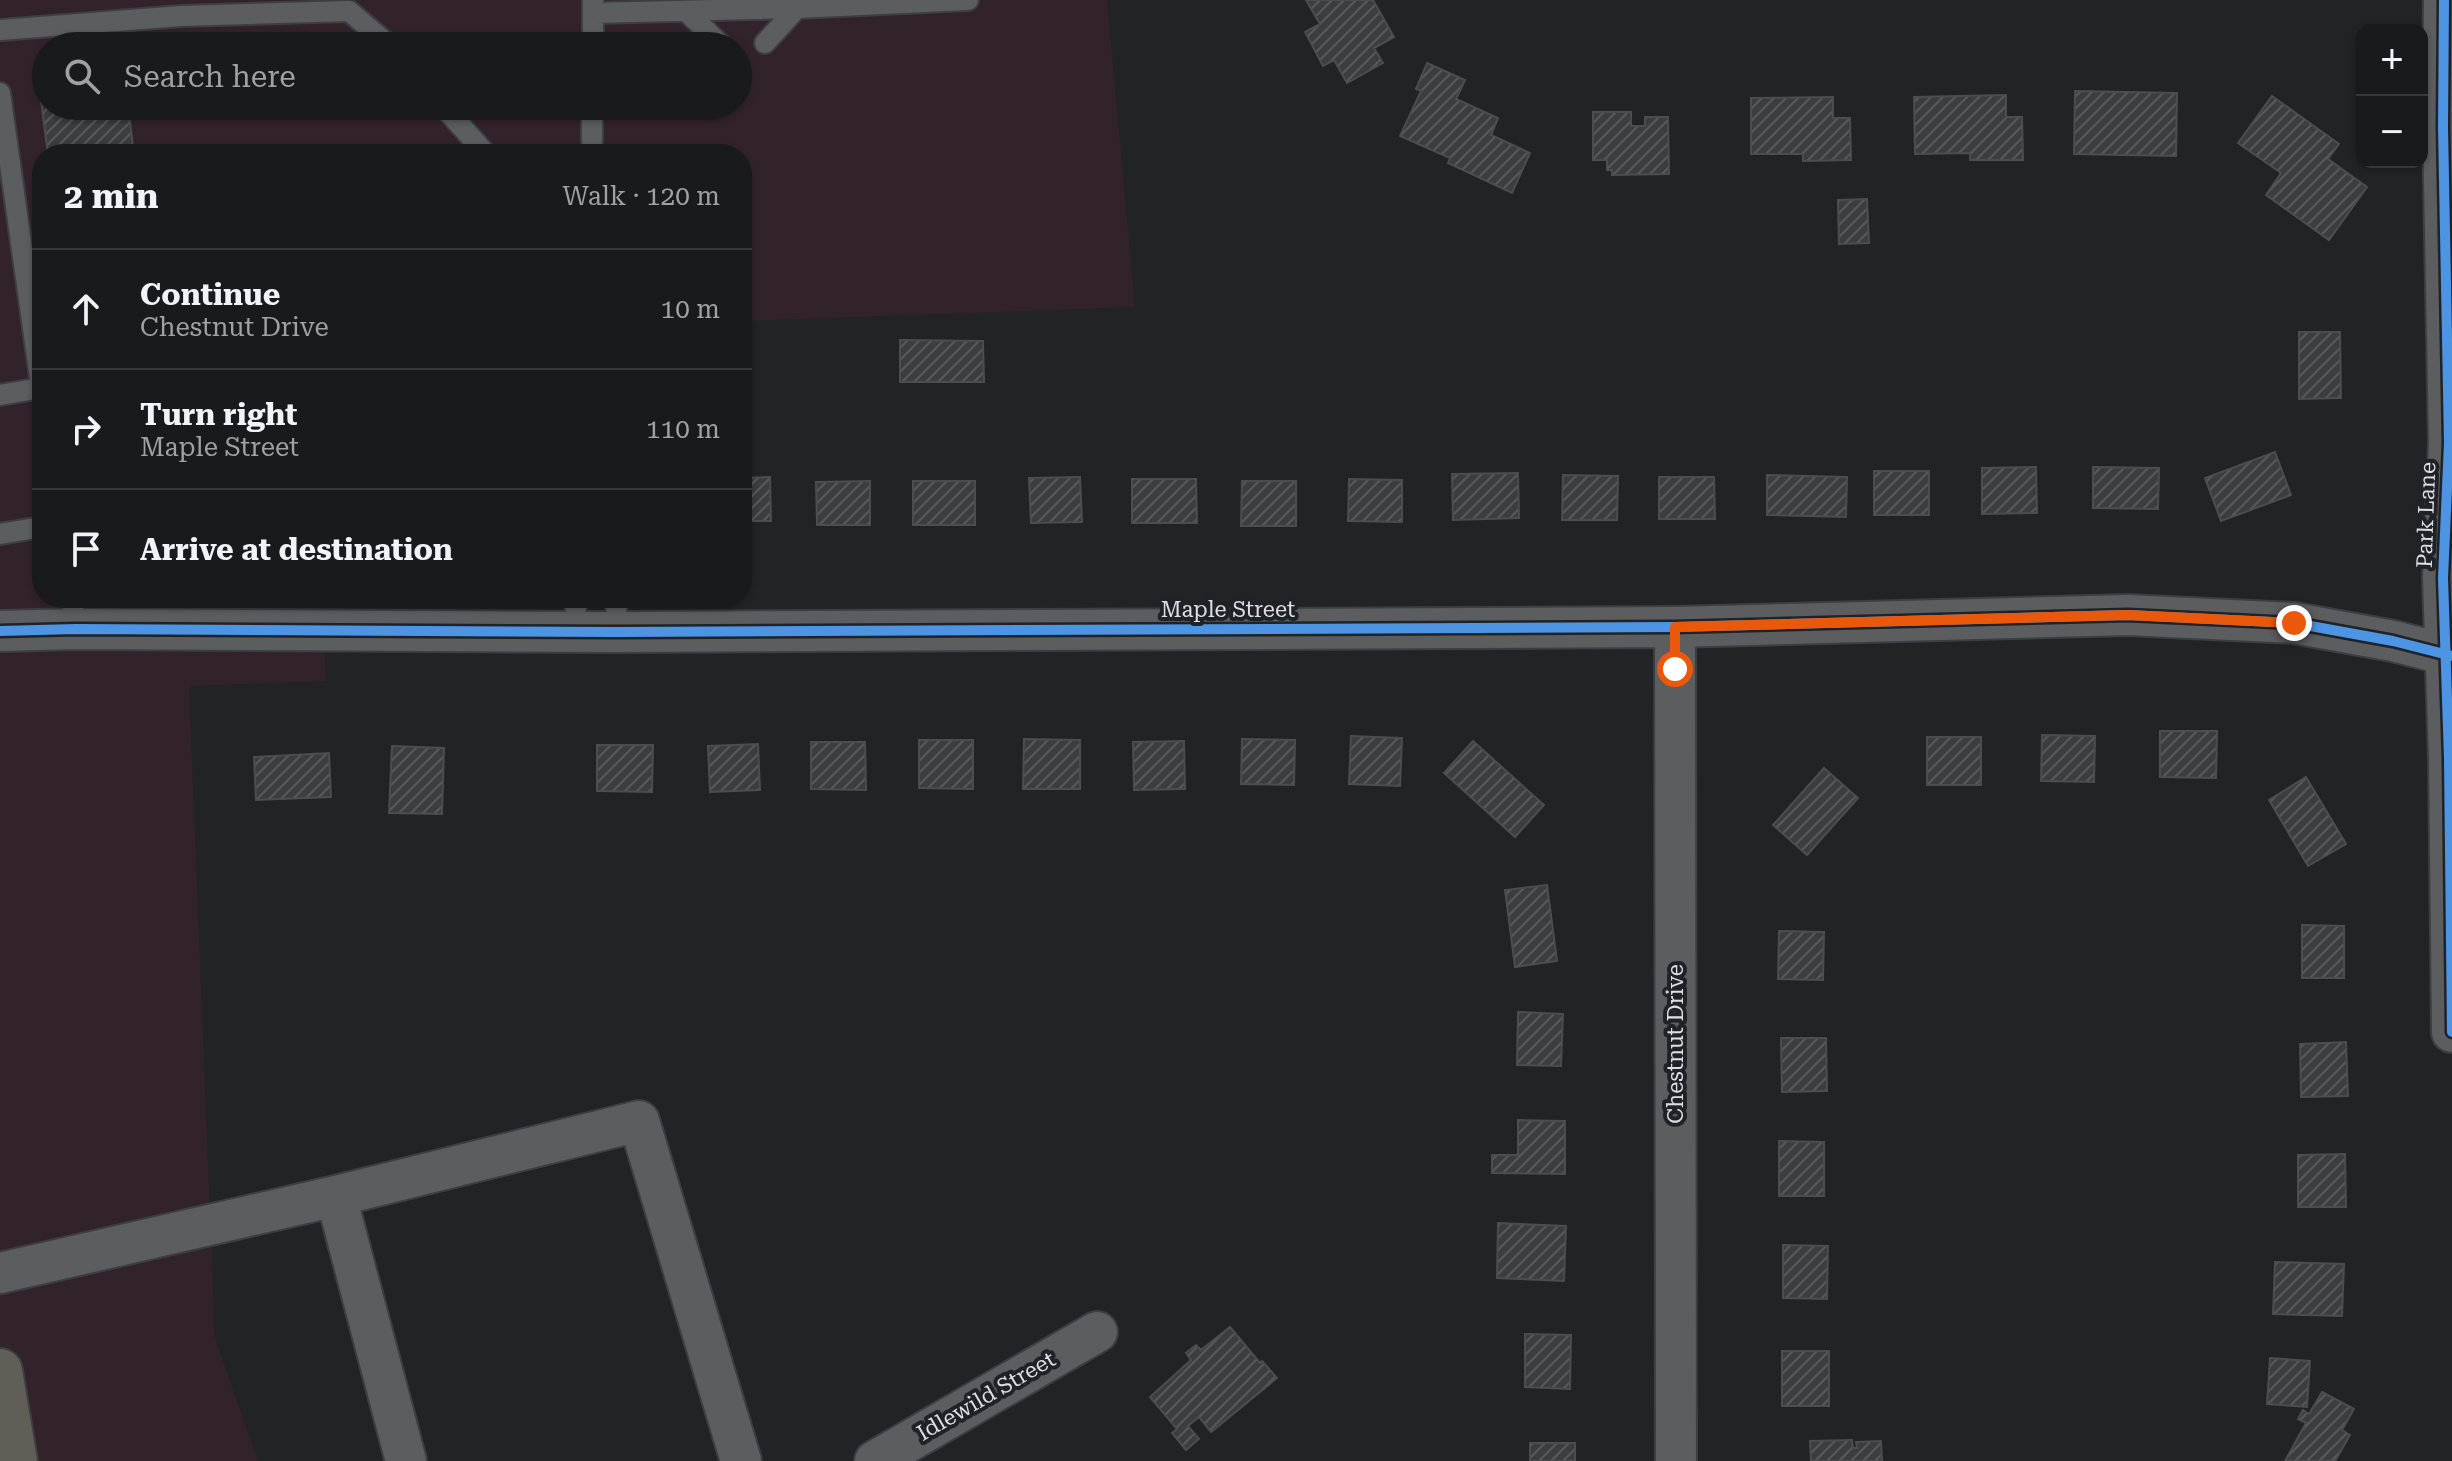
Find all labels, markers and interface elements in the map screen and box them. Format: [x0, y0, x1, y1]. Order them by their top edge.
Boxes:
map controls [2356, 24, 2428, 168]
button: + [2356, 24, 2428, 96]
search box [32, 32, 752, 120]
icon: search [60, 54, 104, 98]
text: Search here [124, 59, 296, 94]
button: − [2356, 96, 2428, 168]
text: 2 min [64, 176, 159, 216]
text: Walk · 120 m [562, 181, 720, 211]
text: Continue [140, 277, 280, 312]
icon: ahead [64, 287, 108, 331]
text: 10 m [661, 294, 720, 324]
text: Chestnut Drive [140, 312, 329, 342]
text: Turn right [140, 397, 297, 432]
icon: right [64, 407, 108, 451]
text: 110 m [646, 414, 720, 444]
text: Maple Street [140, 432, 299, 462]
street label: Park Lane [2412, 462, 2440, 568]
icon: arrive [64, 527, 108, 571]
text: Arrive at destination [140, 532, 453, 567]
street label: Maple Street [1161, 597, 1295, 622]
route end [2276, 605, 2312, 641]
route start [1657, 651, 1693, 687]
street label: Chestnut Drive [1663, 964, 1688, 1124]
street label: Idlewild Street [912, 1346, 1060, 1446]

